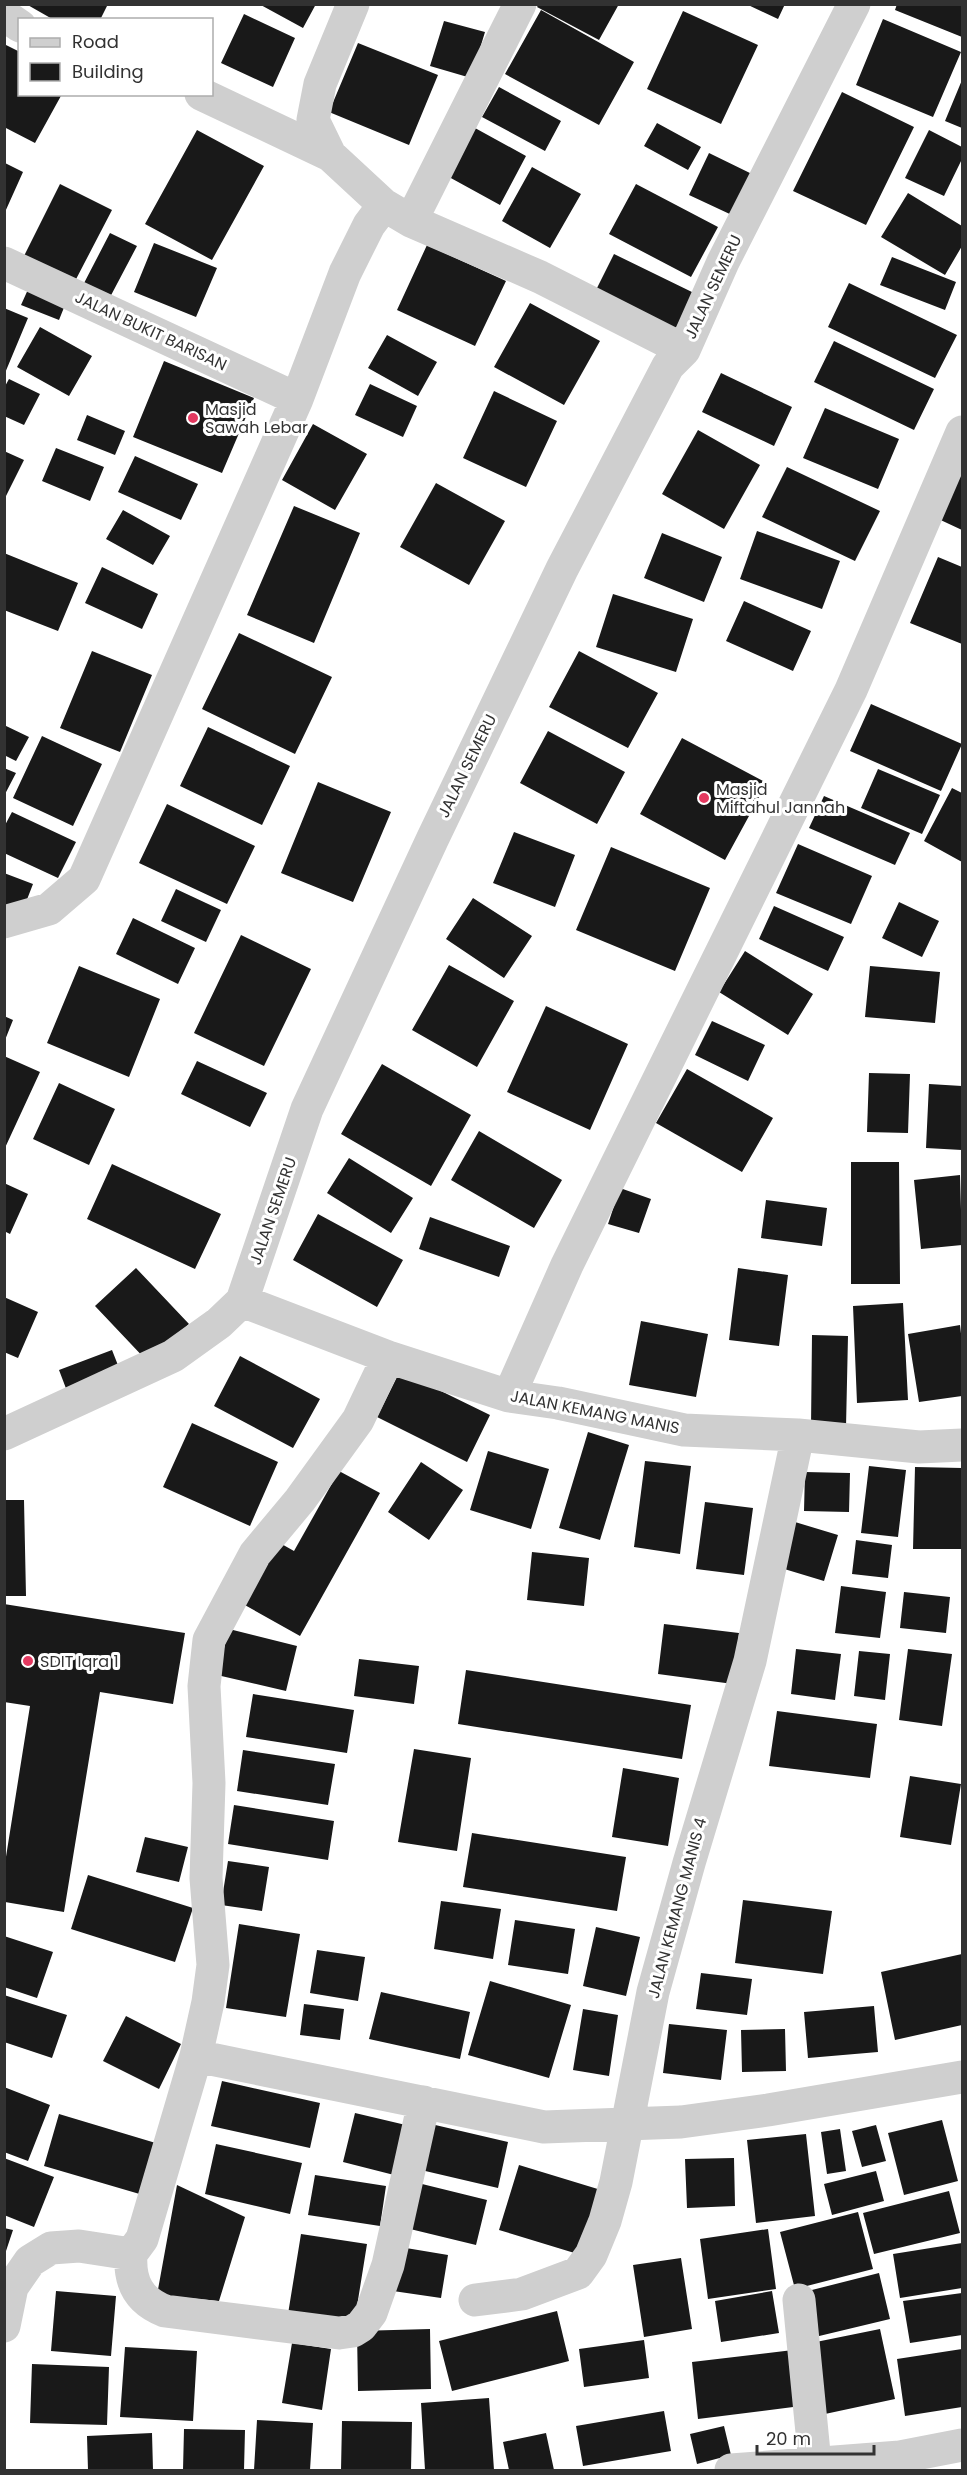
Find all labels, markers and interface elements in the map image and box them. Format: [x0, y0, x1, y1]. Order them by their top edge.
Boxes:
legend [18, 18, 213, 96]
text: Road [72, 29, 119, 54]
text: Building [72, 59, 144, 84]
street label: JALAN SEMERU [679, 231, 747, 343]
street label: JALAN BUKIT BARISAN [71, 286, 231, 376]
place label: Masjid Sawah Lebar [205, 398, 308, 439]
marker: Masjid Sawah Lebar [186, 411, 200, 425]
street label: JALAN SEMERU [432, 710, 502, 822]
place label: Masjid Miftahul Jannah [716, 778, 845, 819]
marker: Masjid Miftahul Jannah [697, 791, 711, 805]
street label: JALAN SEMERU [244, 1154, 302, 1268]
street label: JALAN KEMANG MANIS [508, 1384, 682, 1440]
place label: SDIT Iqra 1 [40, 1650, 119, 1673]
marker: SDIT Iqra 1 [21, 1654, 35, 1668]
street label: JALAN KEMANG MANIS 4 [642, 1815, 712, 2001]
scale bar [757, 2418, 874, 2456]
text: 20 m [766, 2426, 811, 2451]

